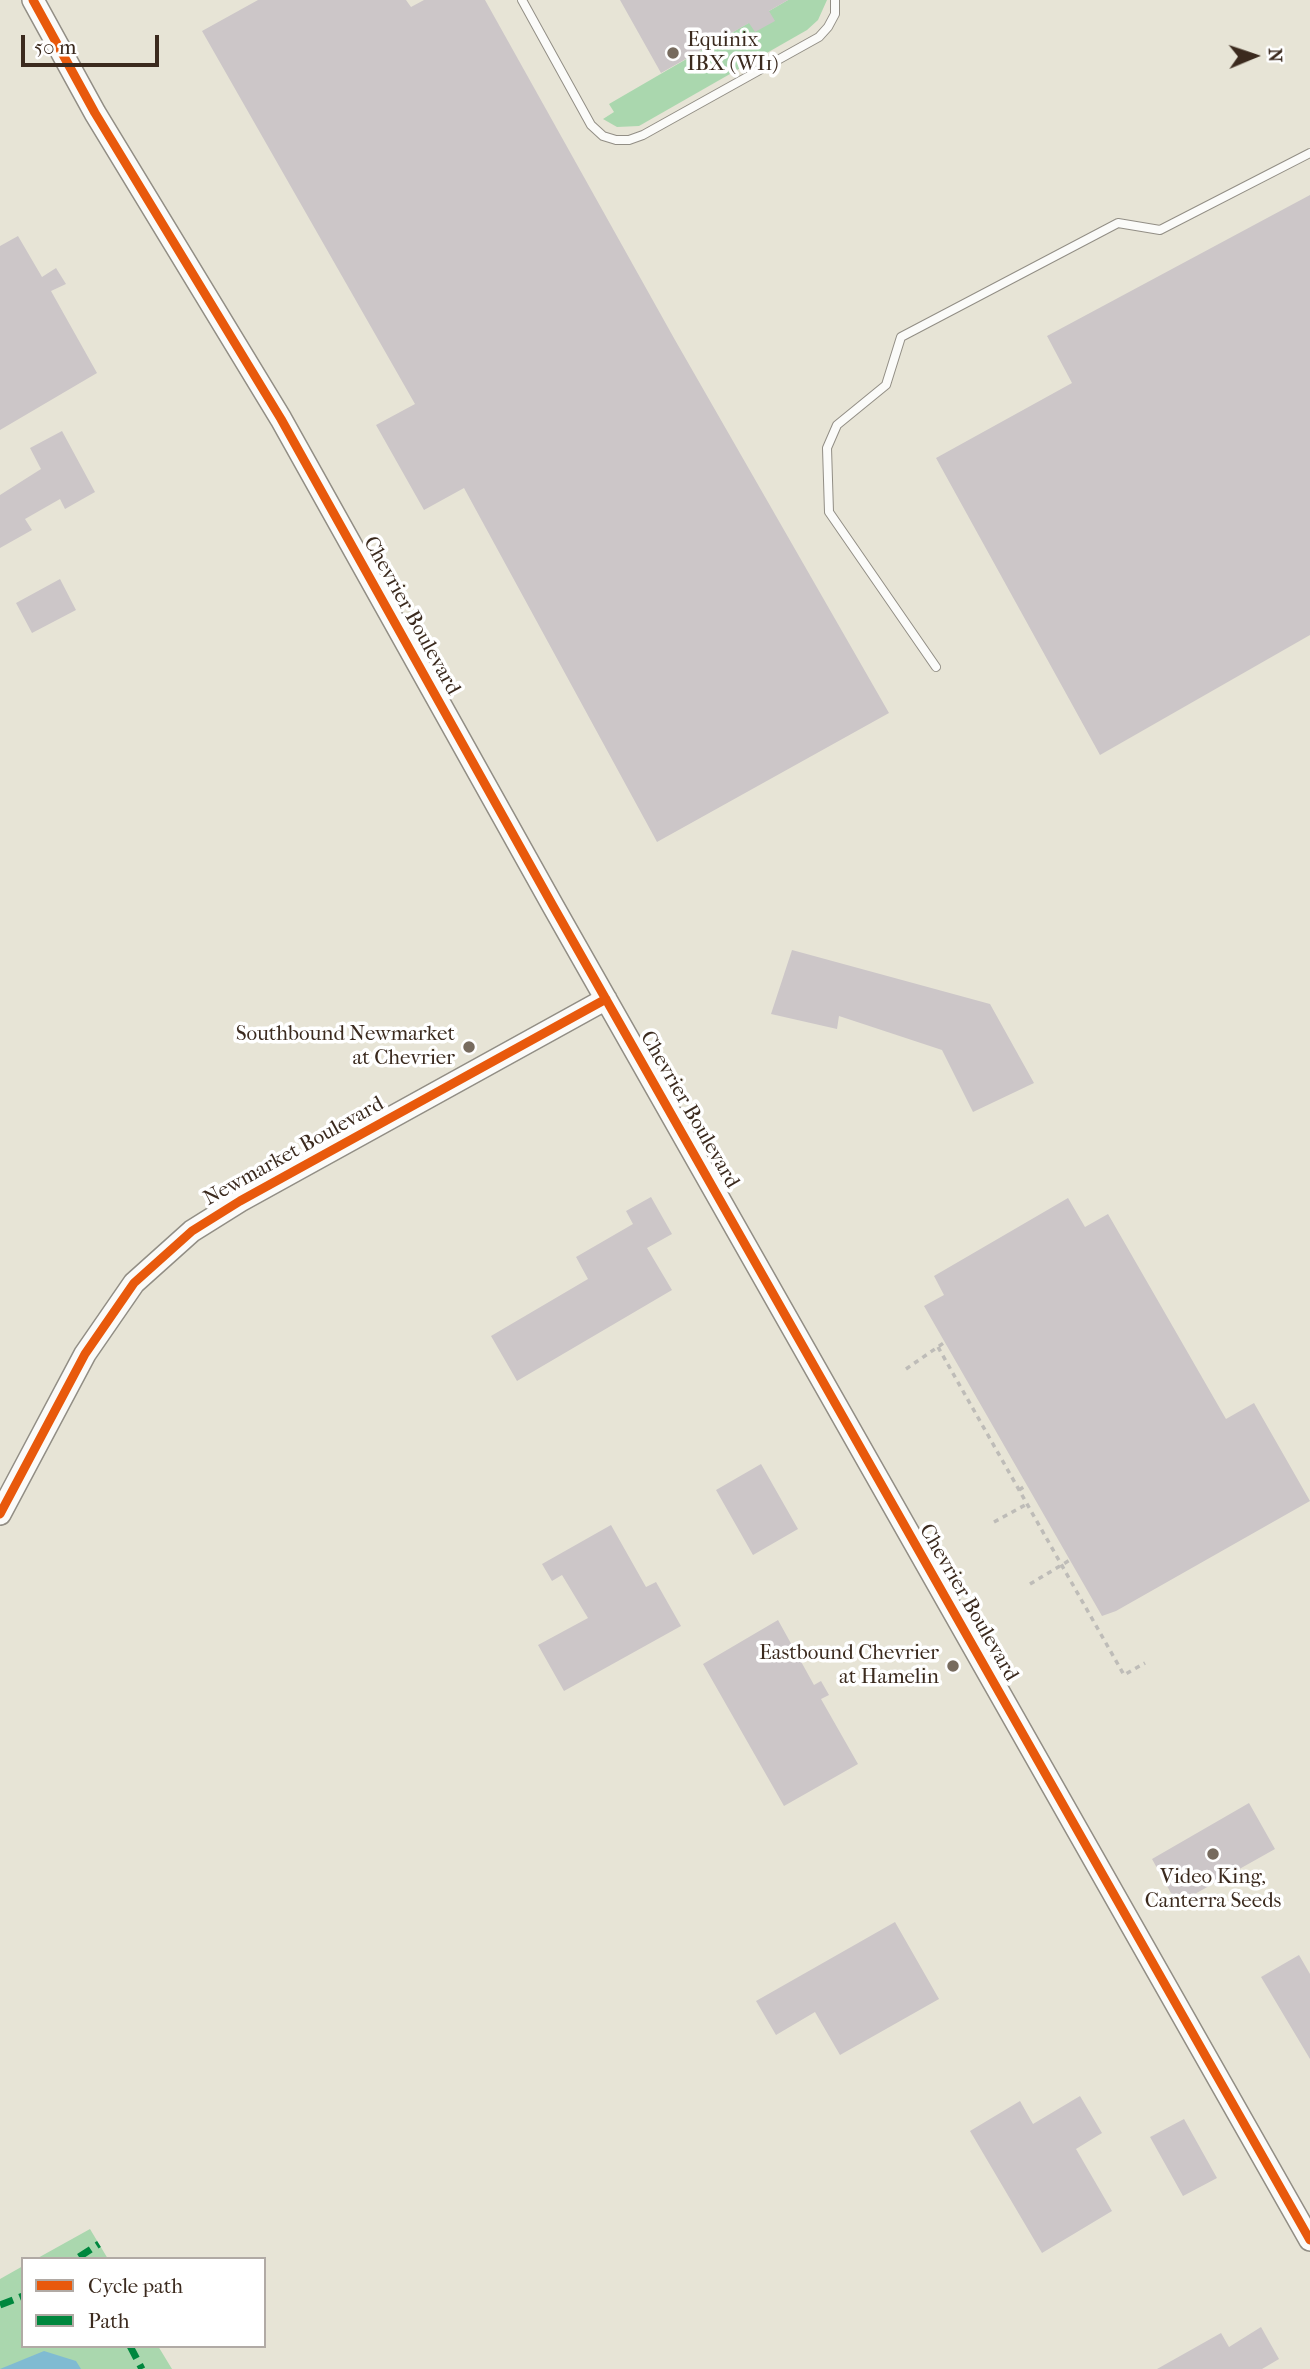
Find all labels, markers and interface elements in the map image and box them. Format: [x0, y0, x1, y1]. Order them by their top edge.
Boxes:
scale bar [24, 21, 163, 65]
north arrow [1219, 21, 1289, 91]
place label: Equinix IBX (WI1) [687, 28, 779, 78]
text: 50 m [34, 35, 77, 59]
marker: Equinix IBX (WI1) [665, 45, 681, 61]
text: N [1264, 48, 1286, 63]
street label: Chevrier Boulevard [357, 532, 465, 700]
place label: Southbound Newmarket at Chevrier [236, 1022, 455, 1072]
street label: Chevrier Boulevard [634, 1027, 744, 1193]
marker: Southbound Newmarket at Chevrier [461, 1039, 477, 1055]
street label: Newmarket Boulevard [200, 1092, 388, 1212]
street label: Chevrier Boulevard [913, 1520, 1023, 1686]
place label: Eastbound Chevrier at Hamelin [759, 1641, 939, 1691]
marker: Eastbound Chevrier at Hamelin [945, 1658, 961, 1674]
marker: Video King, Canterra Seeds [1205, 1846, 1221, 1862]
place label: Video King, Canterra Seeds [1145, 1865, 1281, 1915]
legend [21, 2257, 266, 2348]
text: Cycle path [88, 2274, 183, 2298]
text: Path [88, 2309, 129, 2333]

